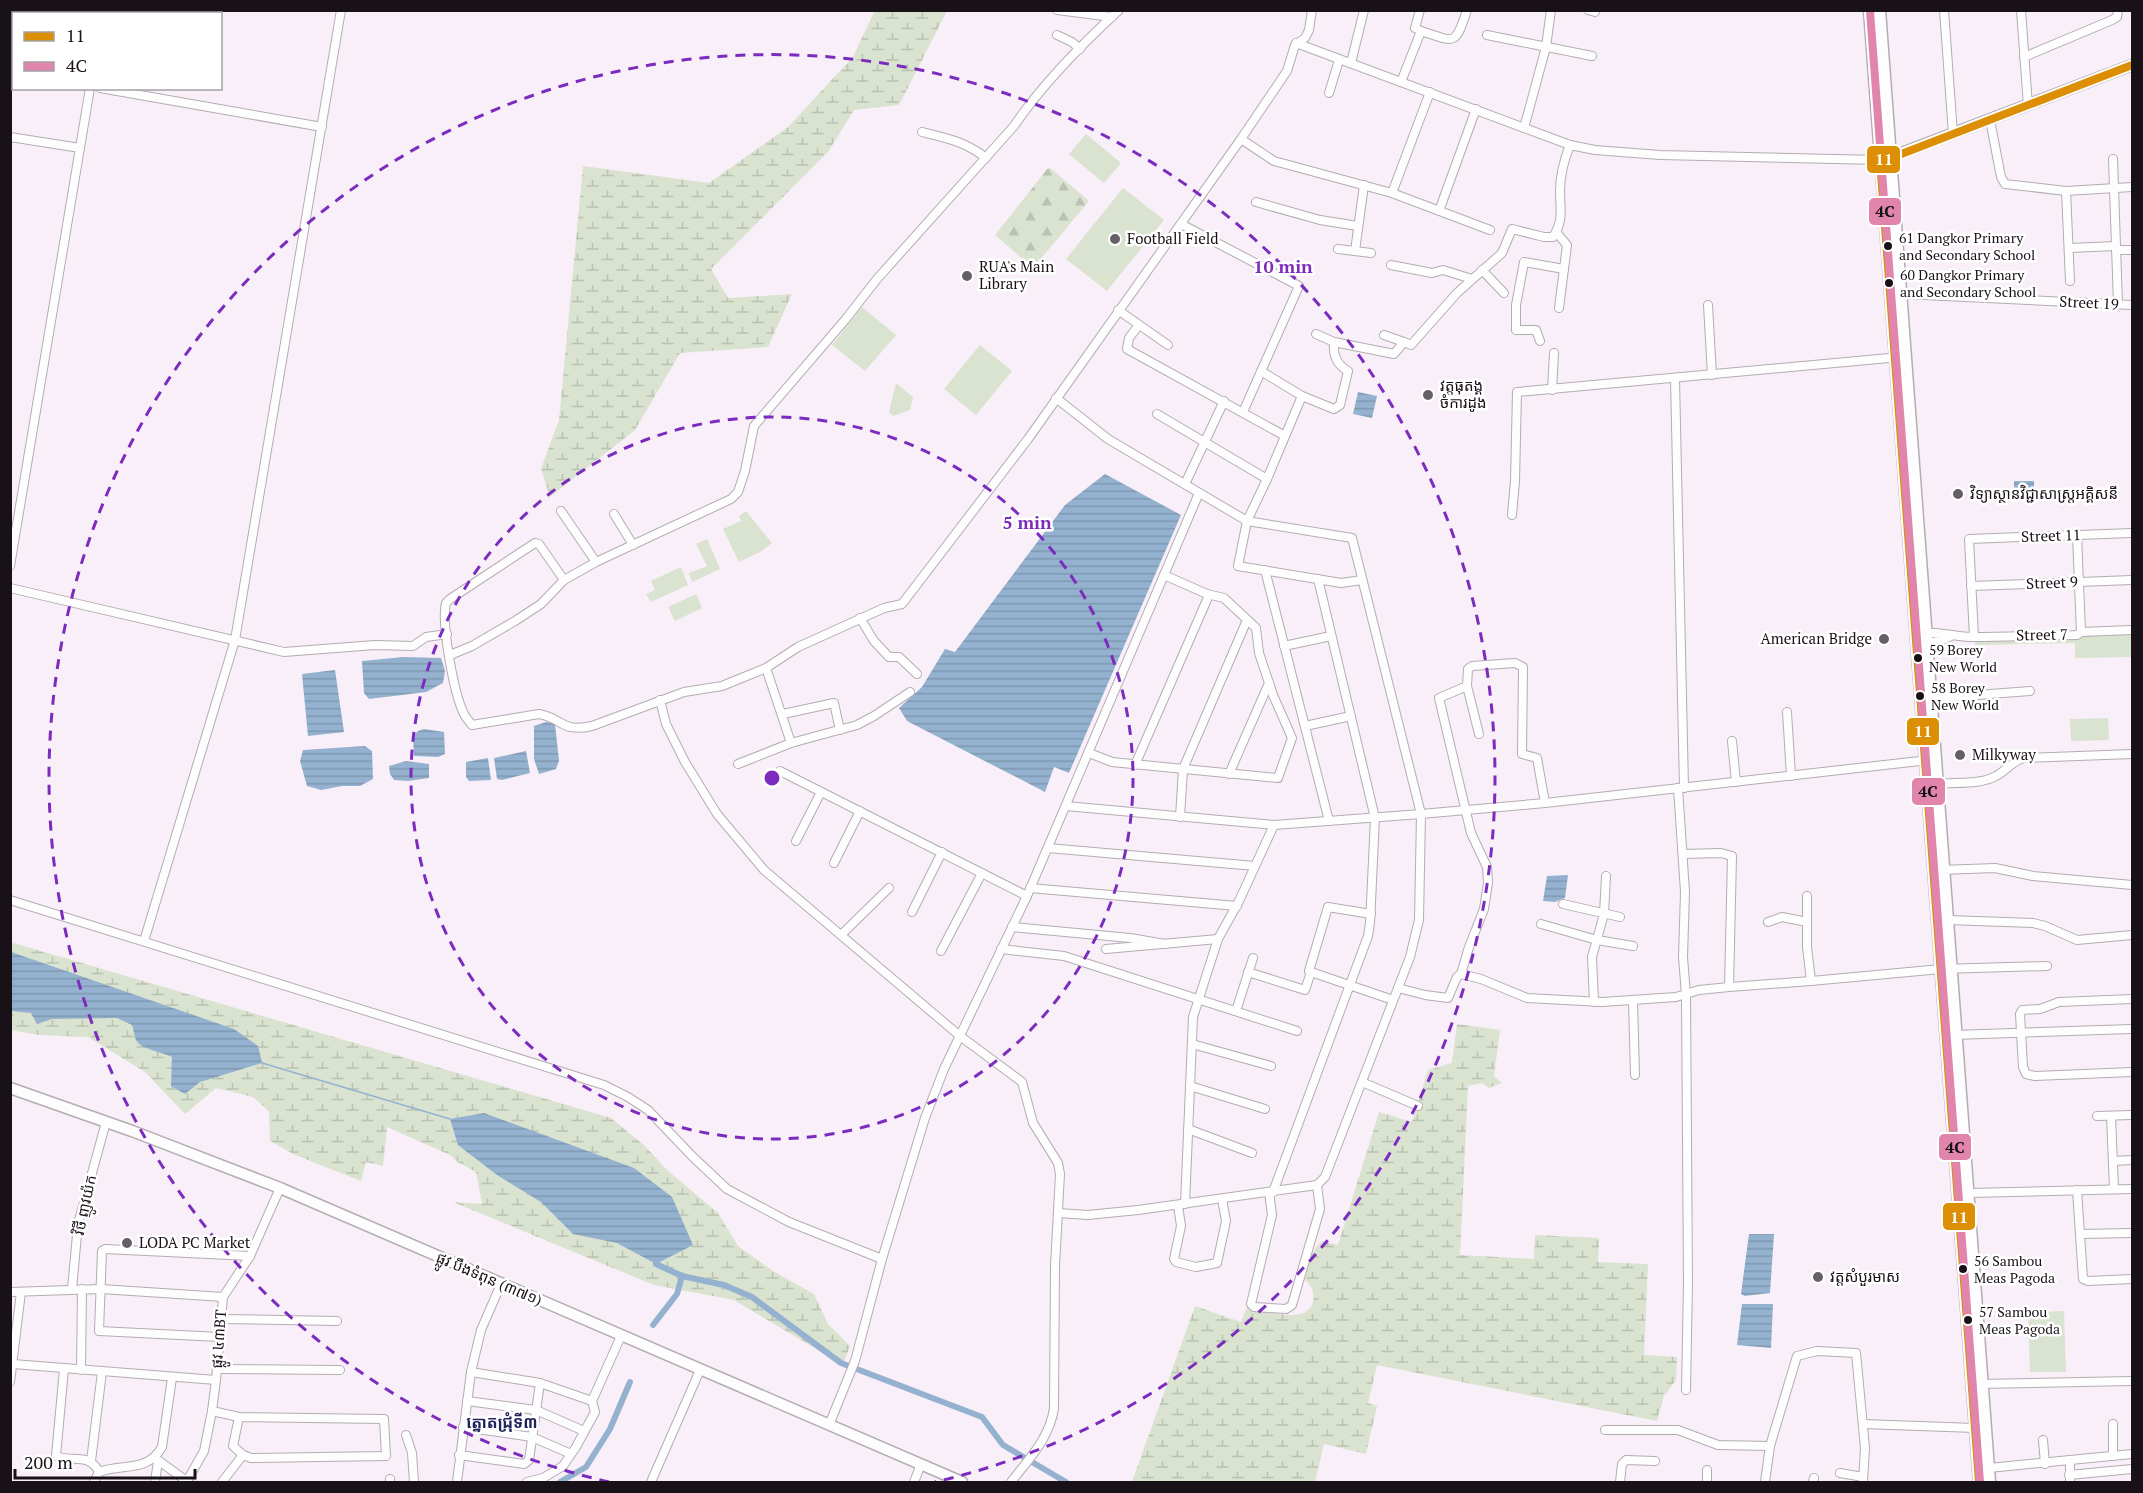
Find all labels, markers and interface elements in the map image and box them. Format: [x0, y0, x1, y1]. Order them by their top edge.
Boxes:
legend [12, 12, 222, 90]
text: 11 [66, 23, 85, 47]
text: 4C [66, 53, 87, 77]
line badge: 11 [1866, 145, 1901, 174]
text: 11 [1875, 148, 1893, 170]
line badge: 4C [1868, 197, 1902, 226]
text: 4C [1875, 200, 1895, 222]
place label: Football Field [1127, 228, 1219, 248]
place label: 61 Dangkor Primary and Secondary School [1899, 228, 2035, 264]
marker: Football Field [1108, 232, 1122, 246]
marker: 61 Dangkor Primary and Secondary School [1882, 240, 1894, 252]
text: 10 min [1253, 254, 1313, 278]
place label: RUA's Main Library [979, 256, 1054, 293]
place label: 60 Dangkor Primary and Secondary School [1900, 265, 2036, 301]
marker: RUA's Main Library [960, 269, 974, 283]
marker: 60 Dangkor Primary and Secondary School [1883, 277, 1895, 289]
street label: Street 19 [2059, 290, 2119, 314]
place label: វត្តធុតង្គ ចំការដូង [1440, 375, 1486, 412]
marker: វត្តធុតង្គ ចំការដូង [1421, 388, 1435, 402]
place label: វិទ្យាស្ថានវិជ្ជាសាស្រ្តអគ្គិសនី [1970, 483, 2118, 503]
marker: វិទ្យាស្ថានវិជ្ជាសាស្រ្តអគ្គិសនី [1951, 487, 1965, 501]
text: 5 min [1002, 510, 1052, 534]
street label: Street 11 [2021, 524, 2081, 546]
street label: Street 9 [2026, 571, 2078, 593]
street label: Street 7 [2016, 624, 2068, 644]
place label: American Bridge [1761, 628, 1872, 648]
marker: American Bridge [1877, 632, 1891, 646]
place label: 59 Borey New World [1929, 640, 1997, 676]
marker: 59 Borey New World [1912, 652, 1924, 664]
place label: 58 Borey New World [1931, 678, 1999, 714]
marker: 58 Borey New World [1914, 690, 1926, 702]
line badge: 11 [1906, 717, 1940, 746]
text: 11 [1914, 720, 1932, 742]
place label: Milkyway [1972, 744, 2036, 764]
marker: Milkyway [1953, 748, 1967, 762]
centre of rings [762, 768, 782, 788]
line badge: 4C [1911, 777, 1946, 806]
text: 4C [1918, 780, 1938, 802]
line badge: 4C [1938, 1133, 1972, 1161]
text: 4C [1945, 1136, 1965, 1158]
street label: វិថី ញូវយ៉ក [68, 1173, 104, 1238]
line badge: 11 [1942, 1202, 1976, 1231]
text: 11 [1950, 1206, 1968, 1228]
place label: LODA PC Market [139, 1232, 251, 1252]
marker: LODA PC Market [120, 1236, 134, 1250]
street label: ផ្លូវ បឹងទំពុន (៣៧១) [432, 1247, 545, 1313]
place label: 56 Sambou Meas Pagoda [1974, 1251, 2055, 1287]
marker: 56 Sambou Meas Pagoda [1957, 1263, 1969, 1275]
place label: វត្តសំបួរមាស [1830, 1266, 1900, 1286]
marker: វត្តសំបួរមាស [1811, 1270, 1825, 1284]
place label: 57 Sambou Meas Pagoda [1979, 1302, 2060, 1338]
street label: ផ្លូវ ៤៣BT [206, 1309, 234, 1369]
marker: 57 Sambou Meas Pagoda [1962, 1314, 1974, 1326]
district label: ត្នោតជ្រុំទី៣ [466, 1411, 538, 1433]
scale bar [15, 1442, 195, 1480]
text: 200 m [24, 1450, 73, 1474]

